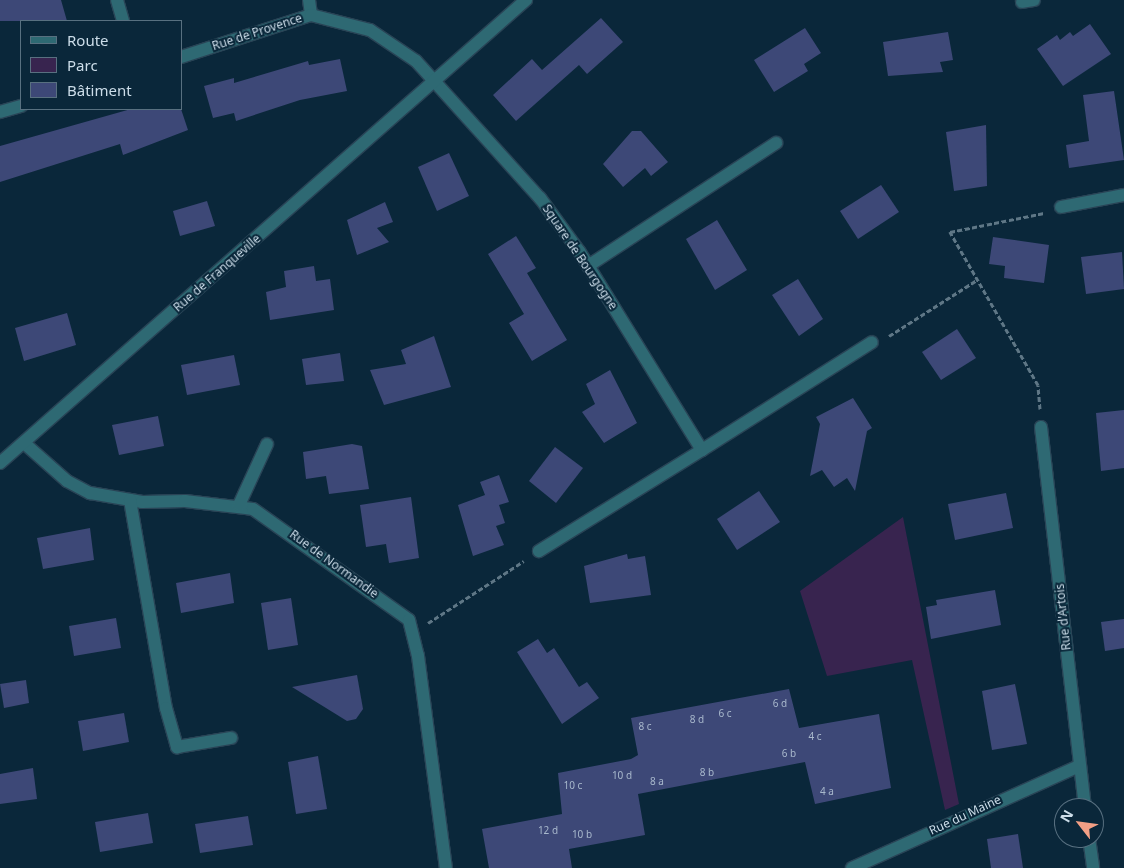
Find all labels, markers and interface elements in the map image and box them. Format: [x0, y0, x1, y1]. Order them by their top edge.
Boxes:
street label: Rue de Provence [210, 11, 304, 53]
legend [20, 20, 182, 110]
text: Route [67, 30, 109, 50]
text: Parc [67, 55, 98, 75]
text: Bâtiment [67, 80, 132, 100]
street label: Square de Bourgogne [539, 202, 621, 312]
street label: Rue de Franqueville [171, 231, 263, 315]
street label: Rue de Normandie [287, 527, 381, 601]
street label: Rue d'Artois [1052, 583, 1074, 651]
house number: 6 d [773, 698, 787, 710]
house number: 6 c [718, 708, 732, 720]
house number: 8 d [690, 714, 704, 726]
house number: 8 c [638, 721, 652, 733]
house number: 4 c [808, 731, 822, 743]
house number: 6 b [782, 748, 796, 760]
house number: 8 b [700, 767, 714, 779]
house number: 10 d [612, 770, 632, 782]
house number: 8 a [650, 776, 664, 788]
house number: 10 c [564, 780, 582, 792]
house number: 4 a [820, 786, 834, 798]
street label: Rue du Maine [927, 792, 1003, 838]
north arrow [1054, 798, 1104, 848]
text: N [1055, 806, 1078, 825]
house number: 12 d [538, 825, 558, 837]
house number: 10 b [572, 829, 592, 841]

